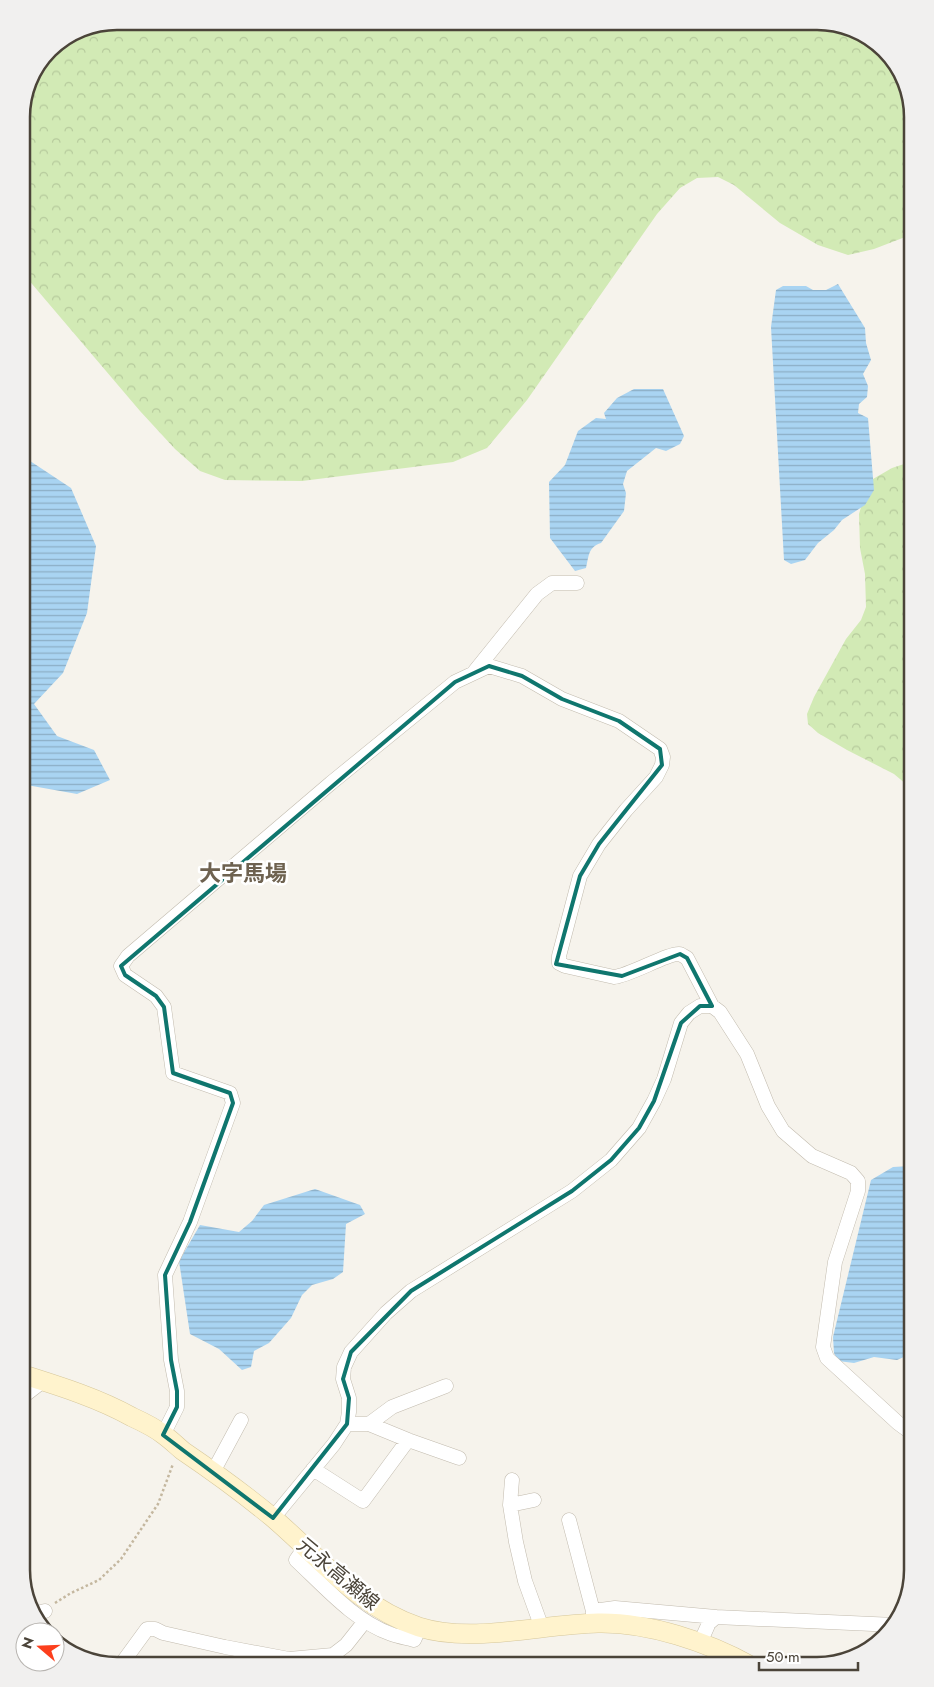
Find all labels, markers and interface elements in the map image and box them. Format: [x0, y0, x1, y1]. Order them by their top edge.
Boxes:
district label: 大字馬場 [199, 857, 287, 889]
street label: 元永高瀬線 [290, 1531, 386, 1617]
north arrow [15, 1622, 65, 1672]
text: N [16, 1634, 39, 1651]
scale bar [759, 1640, 858, 1672]
text: 50 m [766, 1646, 800, 1668]

